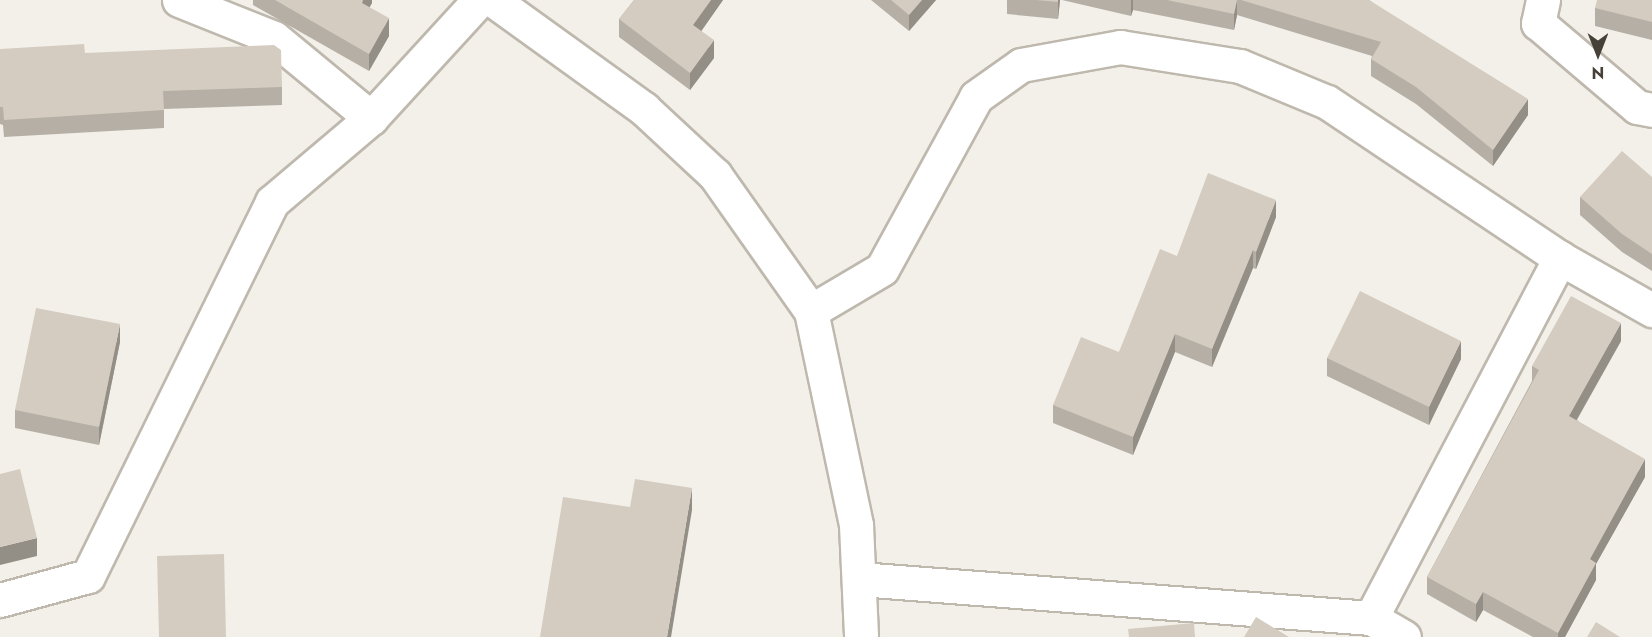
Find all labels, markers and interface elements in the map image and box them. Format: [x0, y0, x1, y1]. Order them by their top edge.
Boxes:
north arrow [1568, 24, 1628, 84]
text: N [1592, 61, 1604, 84]

